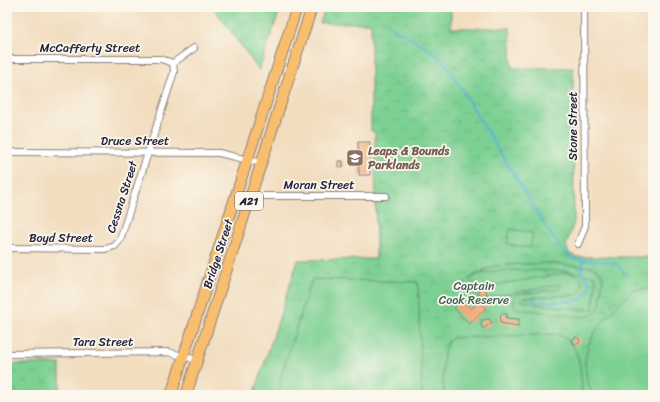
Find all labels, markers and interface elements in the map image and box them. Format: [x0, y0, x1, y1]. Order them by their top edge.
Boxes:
street label: McCafferty Street [40, 37, 140, 59]
street label: Stone Street [562, 91, 584, 161]
street label: Druce Street [101, 130, 169, 152]
place label: Leaps & Bounds Parklands [368, 140, 450, 176]
school or university icon: Leaps & Bounds Parklands [345, 148, 365, 168]
street label: Cessna Street [100, 157, 144, 236]
street label: Moran Street [284, 174, 354, 196]
road number: A21 [235, 192, 263, 210]
street label: Bridge Street [196, 215, 240, 292]
street label: Boyd Street [29, 227, 93, 249]
park label: Captain Cook Reserve [439, 275, 509, 311]
street label: Tara Street [73, 331, 133, 353]

